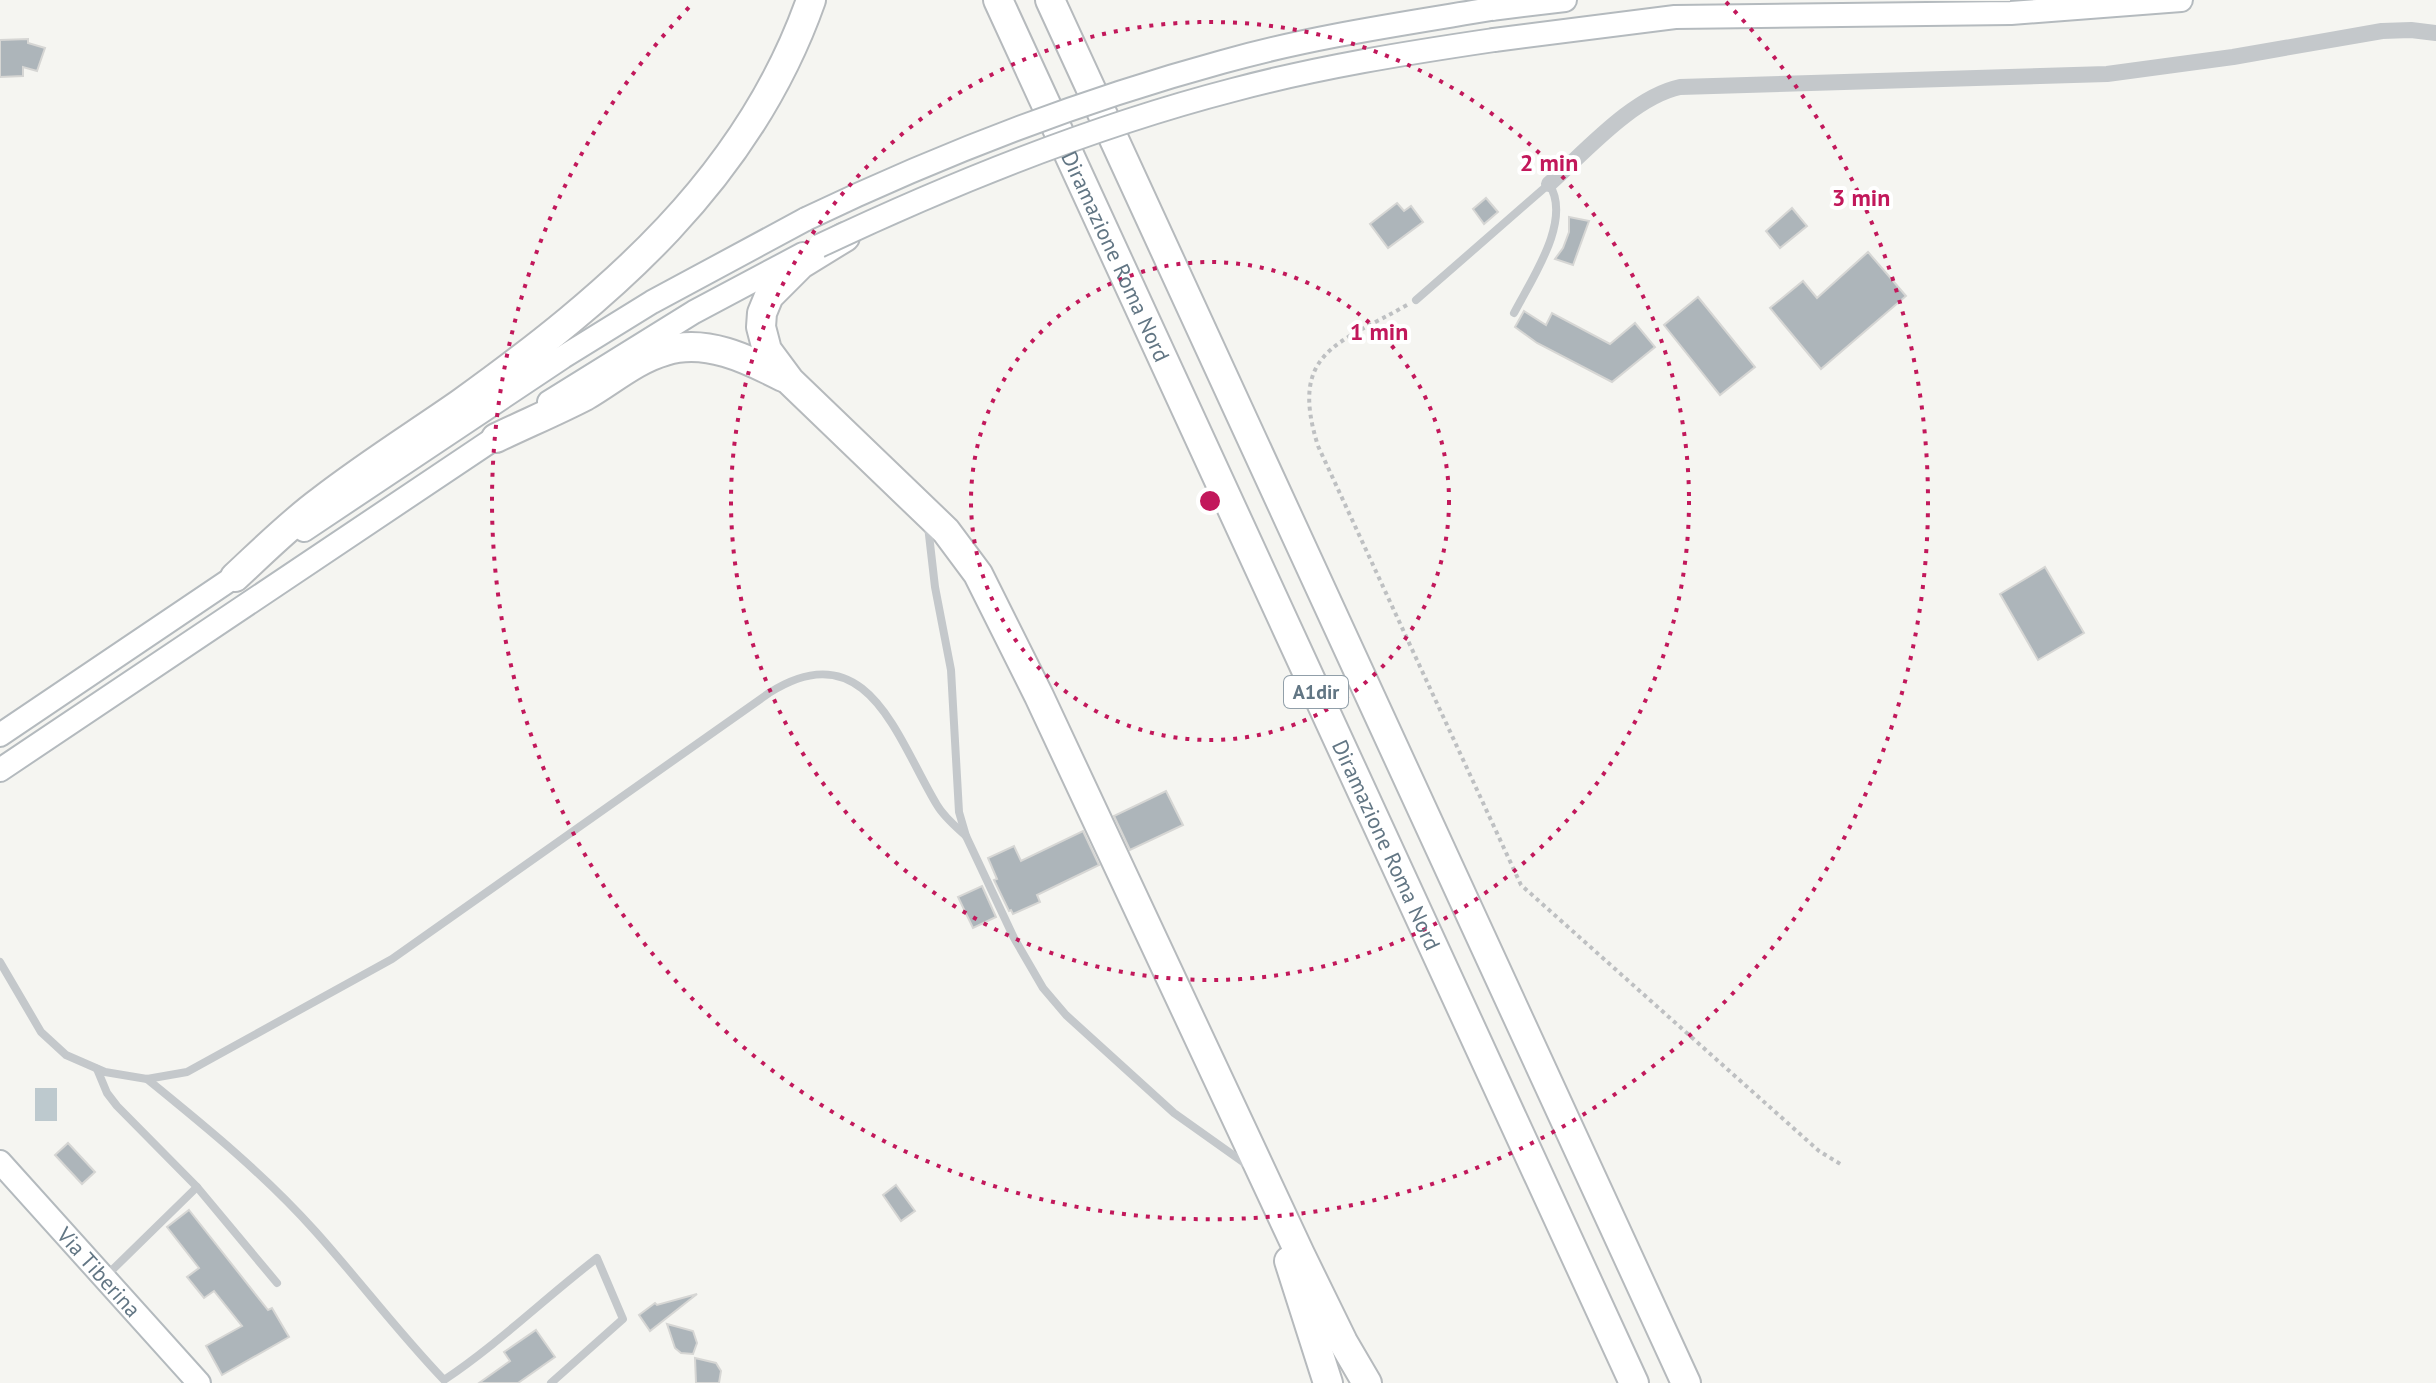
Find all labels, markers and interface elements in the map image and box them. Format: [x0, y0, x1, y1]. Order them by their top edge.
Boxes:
street label: Diramazione Roma Nord [1055, 147, 1176, 366]
text: 2 min [1520, 147, 1578, 178]
text: 3 min [1832, 182, 1890, 213]
text: 1 min [1350, 316, 1408, 347]
centre of rings [1196, 487, 1224, 515]
road number: A1dir [1284, 676, 1348, 708]
street label: Diramazione Roma Nord [1326, 735, 1447, 955]
street label: Via Tiberina [50, 1220, 147, 1323]

